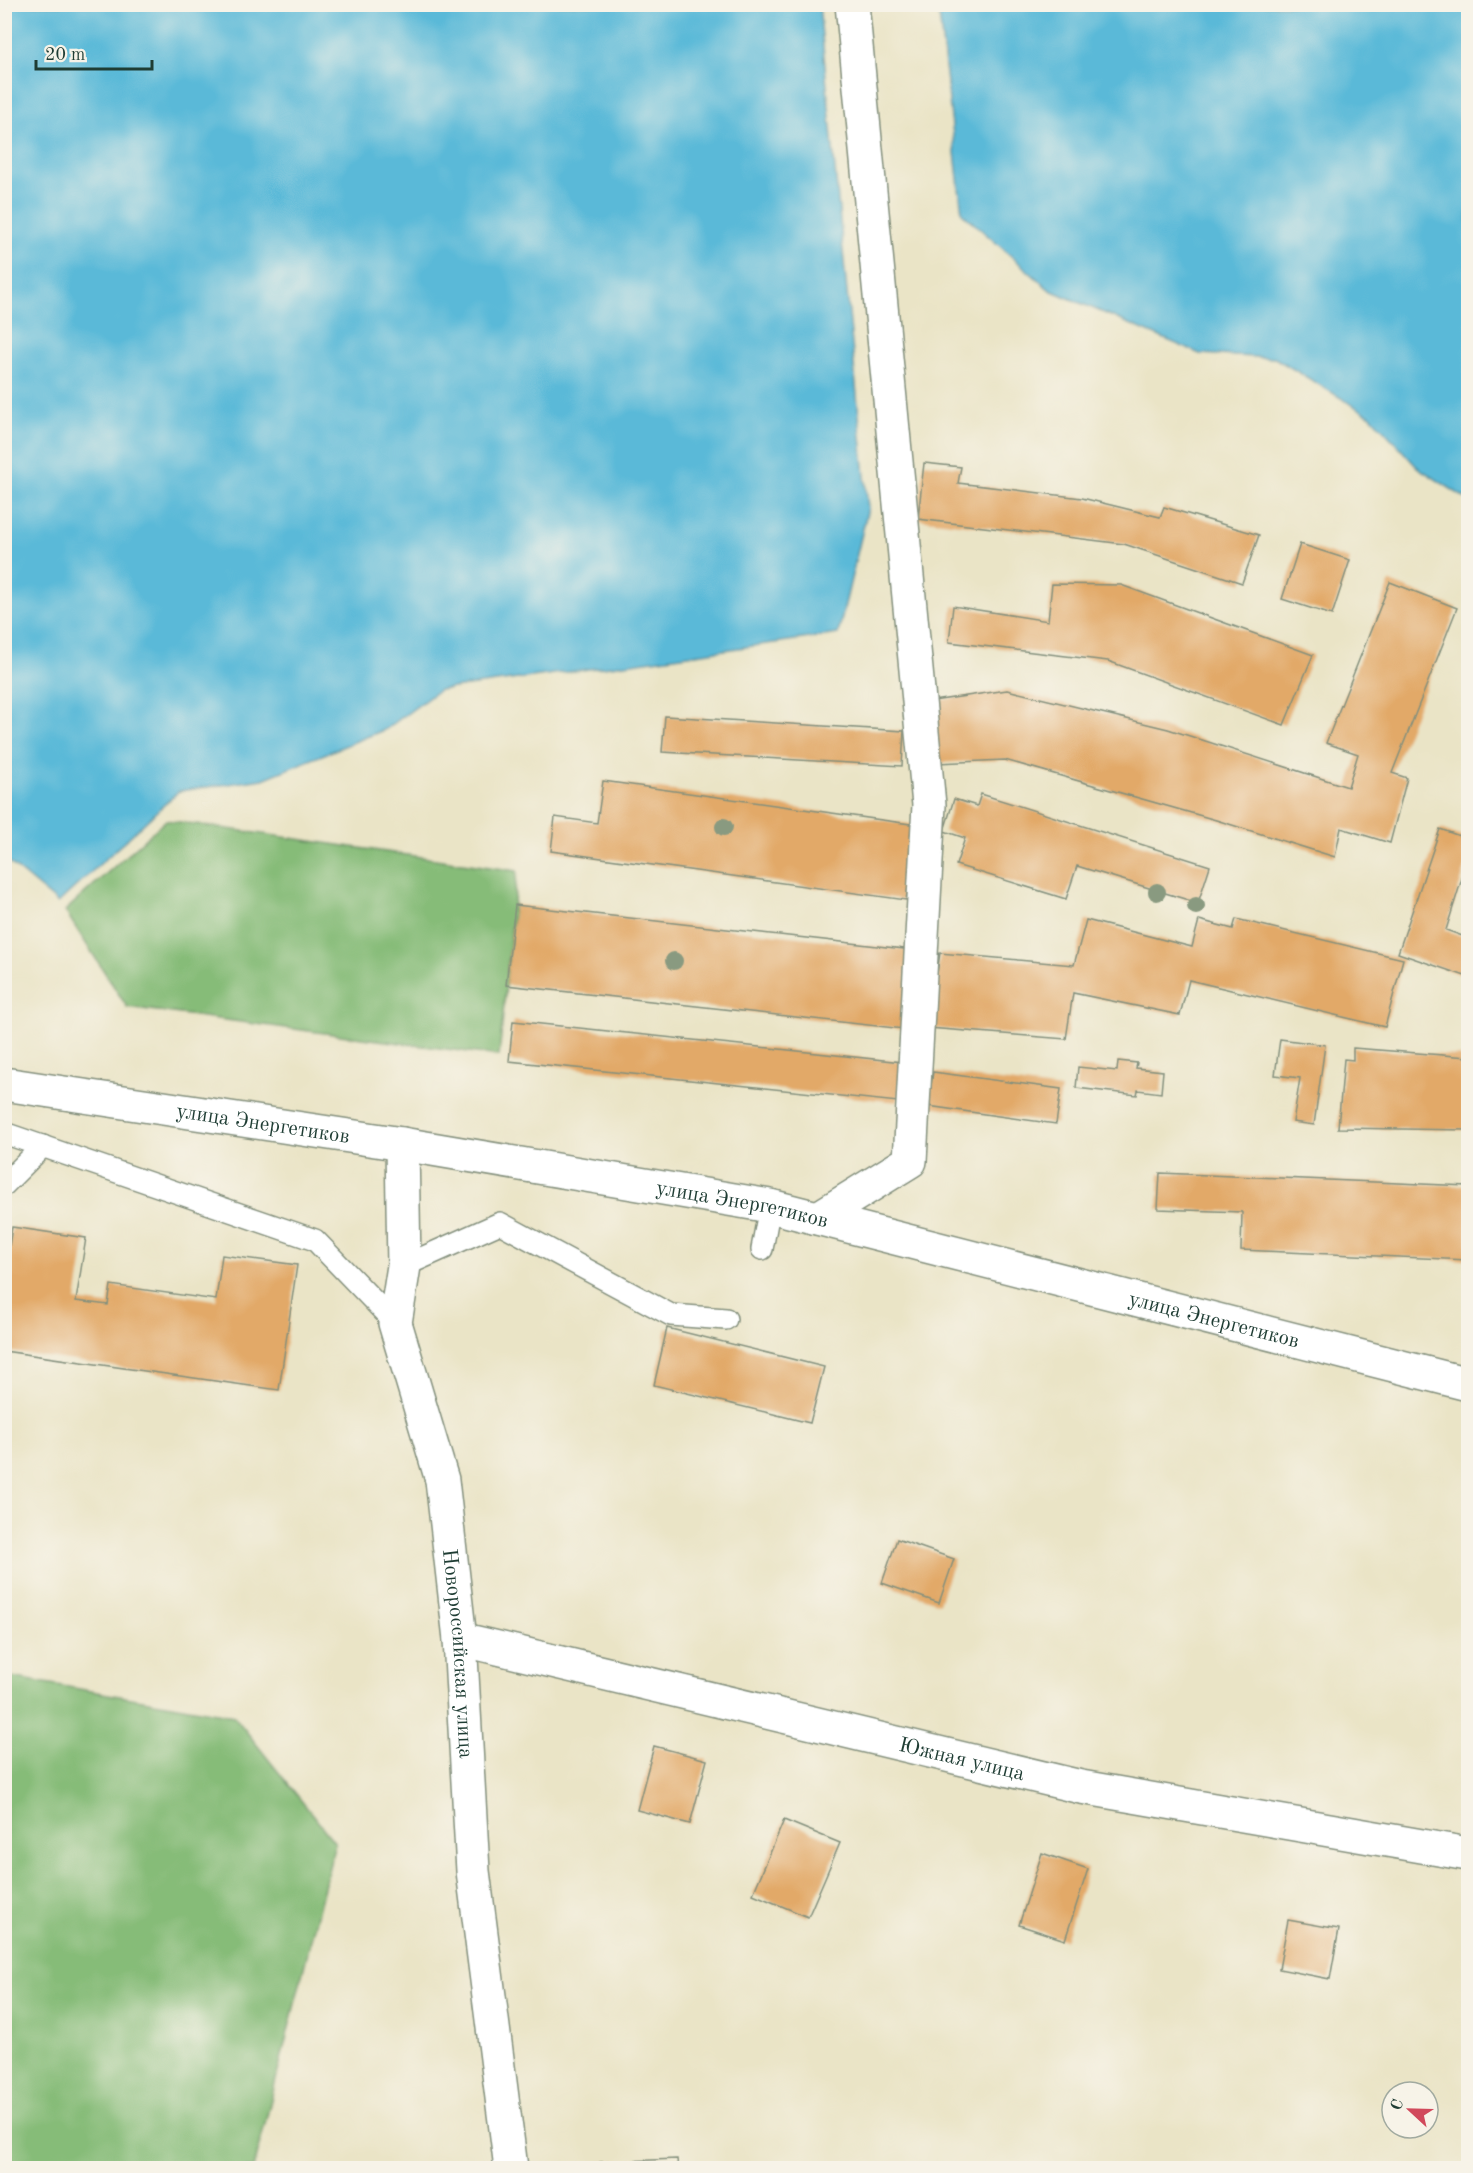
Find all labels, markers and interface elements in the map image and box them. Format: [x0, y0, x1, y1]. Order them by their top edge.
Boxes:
scale bar [36, 33, 152, 71]
text: 20 m [45, 46, 85, 64]
street label: улица Энергетиков [175, 1101, 351, 1148]
street label: улица Энергетиков [654, 1178, 830, 1232]
street label: улица Энергетиков [1126, 1289, 1301, 1353]
street label: Новороссийская улица [438, 1548, 476, 1759]
street label: Южная улица [897, 1735, 1027, 1785]
north arrow [1380, 2080, 1440, 2140]
text: С [1389, 2097, 1407, 2113]

